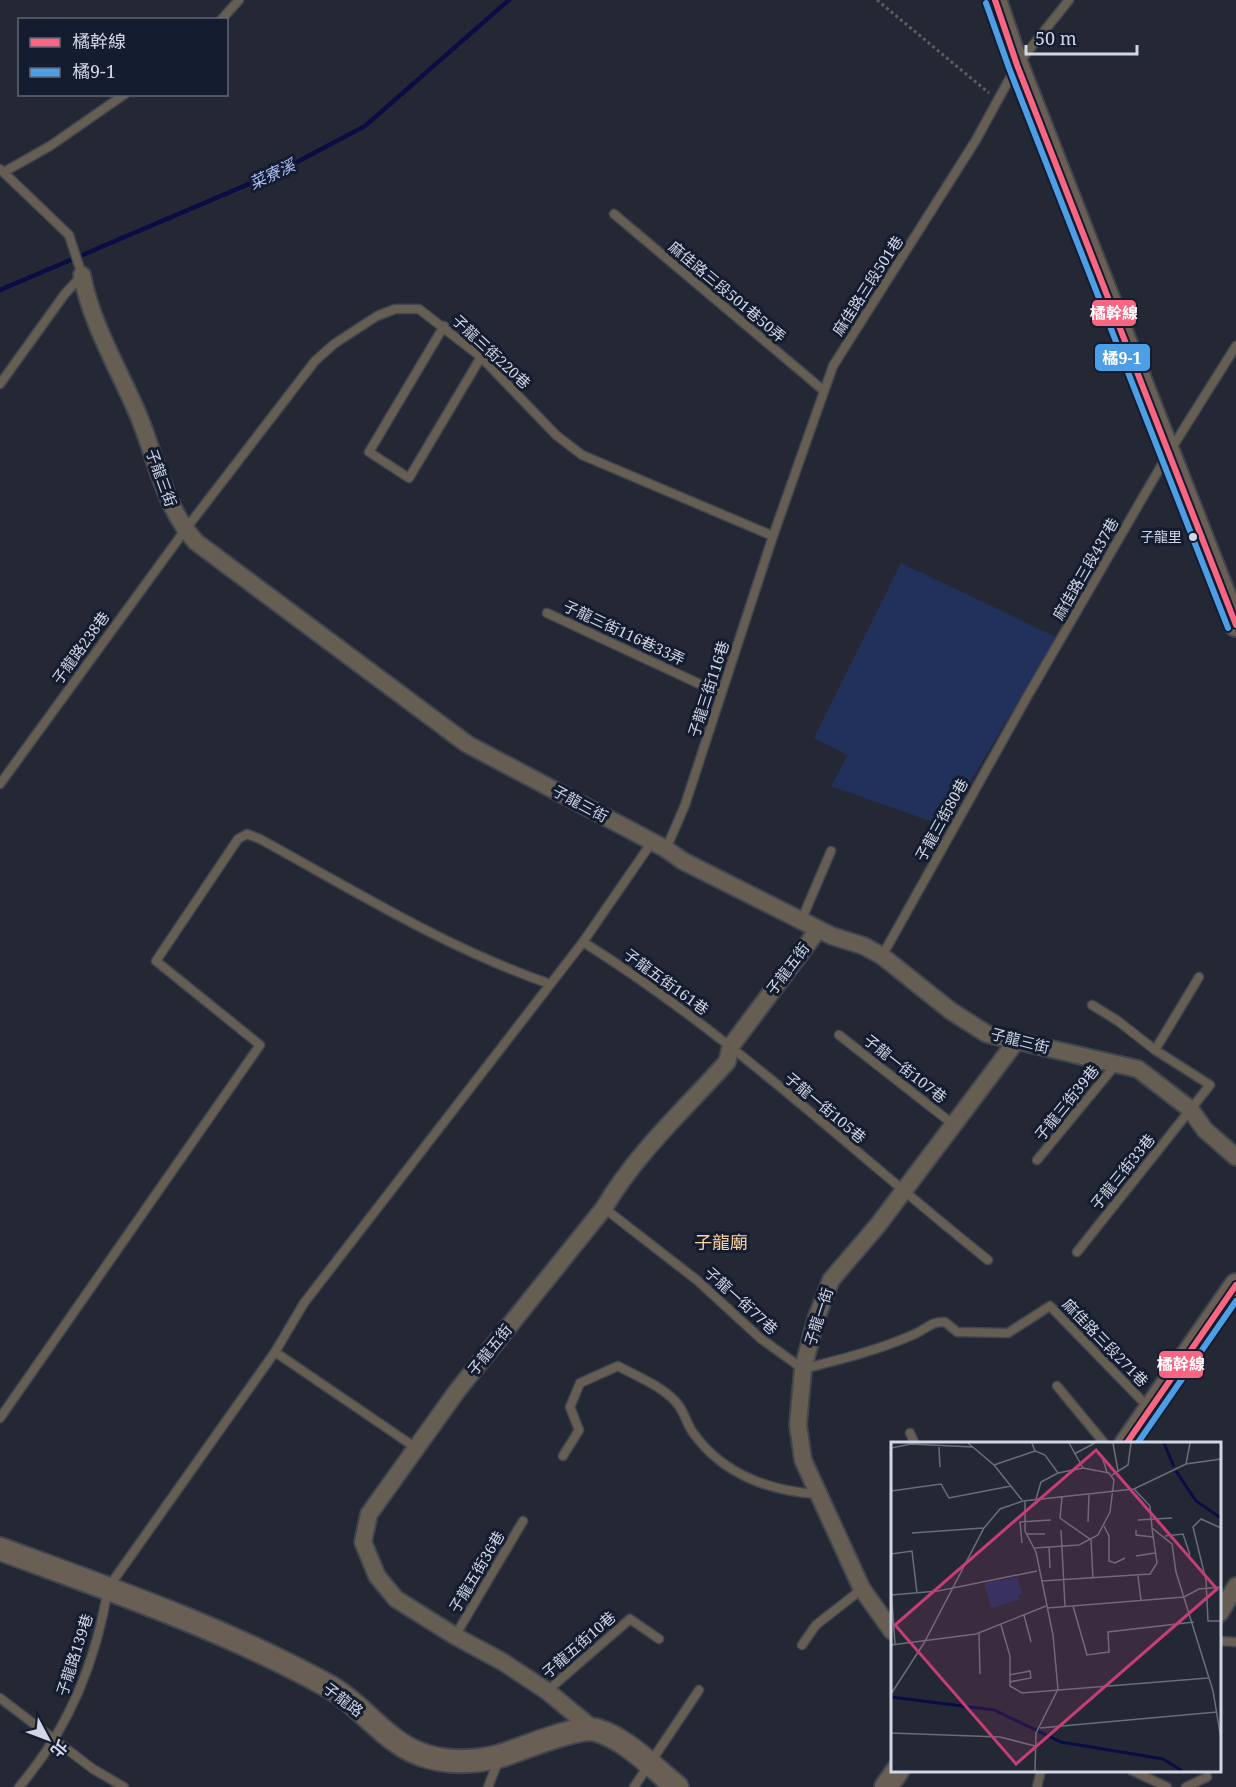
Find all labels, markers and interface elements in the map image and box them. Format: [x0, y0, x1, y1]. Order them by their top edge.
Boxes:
legend [18, 18, 228, 96]
scale bar [1026, 18, 1137, 56]
text: 50 m [1035, 26, 1077, 50]
text: 橘幹線 [72, 29, 126, 53]
text: 橘9-1 [72, 59, 116, 83]
water label: 菜寮溪 [246, 153, 300, 194]
street label: 麻佳路三段501巷 [827, 232, 907, 339]
street label: 麻佳路三段501巷50弄 [665, 236, 790, 346]
line badge: 橘幹線 [1091, 299, 1137, 327]
text: 橘幹線 [1089, 302, 1138, 324]
street label: 子龍三街220巷 [448, 310, 535, 393]
line badge: 橘9-1 [1094, 343, 1151, 372]
text: 橘9-1 [1101, 347, 1142, 369]
street label: 子龍三街 [142, 446, 182, 509]
street label: 麻佳路三段437巷 [1048, 514, 1123, 623]
place label: 子龍里 [1140, 527, 1182, 546]
marker: 子龍里 [1187, 531, 1199, 543]
street label: 子龍三街116巷33弄 [560, 595, 688, 669]
street label: 子龍路238巷 [47, 607, 113, 688]
street label: 子龍三街116巷 [683, 638, 733, 739]
street label: 子龍三街80巷 [910, 775, 972, 865]
street label: 子龍三街 [549, 780, 612, 826]
street label: 子龍五街 [761, 938, 813, 998]
street label: 子龍五街161巷 [620, 944, 713, 1019]
street label: 子龍三街 [989, 1023, 1052, 1057]
street label: 子龍一街107巷 [860, 1030, 951, 1107]
street label: 子龍三街39巷 [1030, 1060, 1103, 1144]
street label: 子龍一街105巷 [781, 1067, 870, 1147]
street label: 子龍三街33巷 [1086, 1129, 1159, 1213]
district label: 子龍廟 [694, 1230, 748, 1254]
street label: 子龍一街77巷 [701, 1262, 782, 1338]
street label: 子龍一街 [799, 1285, 837, 1348]
street label: 麻佳路三段271巷 [1059, 1294, 1153, 1391]
street label: 子龍五街 [463, 1320, 516, 1379]
line badge: 橘幹線 [1158, 1350, 1204, 1379]
text: 橘幹線 [1156, 1353, 1205, 1375]
inset map [891, 1442, 1221, 1772]
street label: 子龍五街36巷 [444, 1527, 508, 1616]
street label: 子龍五街10巷 [537, 1607, 620, 1682]
street label: 子龍路139巷 [51, 1611, 97, 1698]
street label: 子龍路 [320, 1678, 368, 1721]
north arrow [18, 1709, 78, 1769]
text: 北 [46, 1736, 73, 1762]

